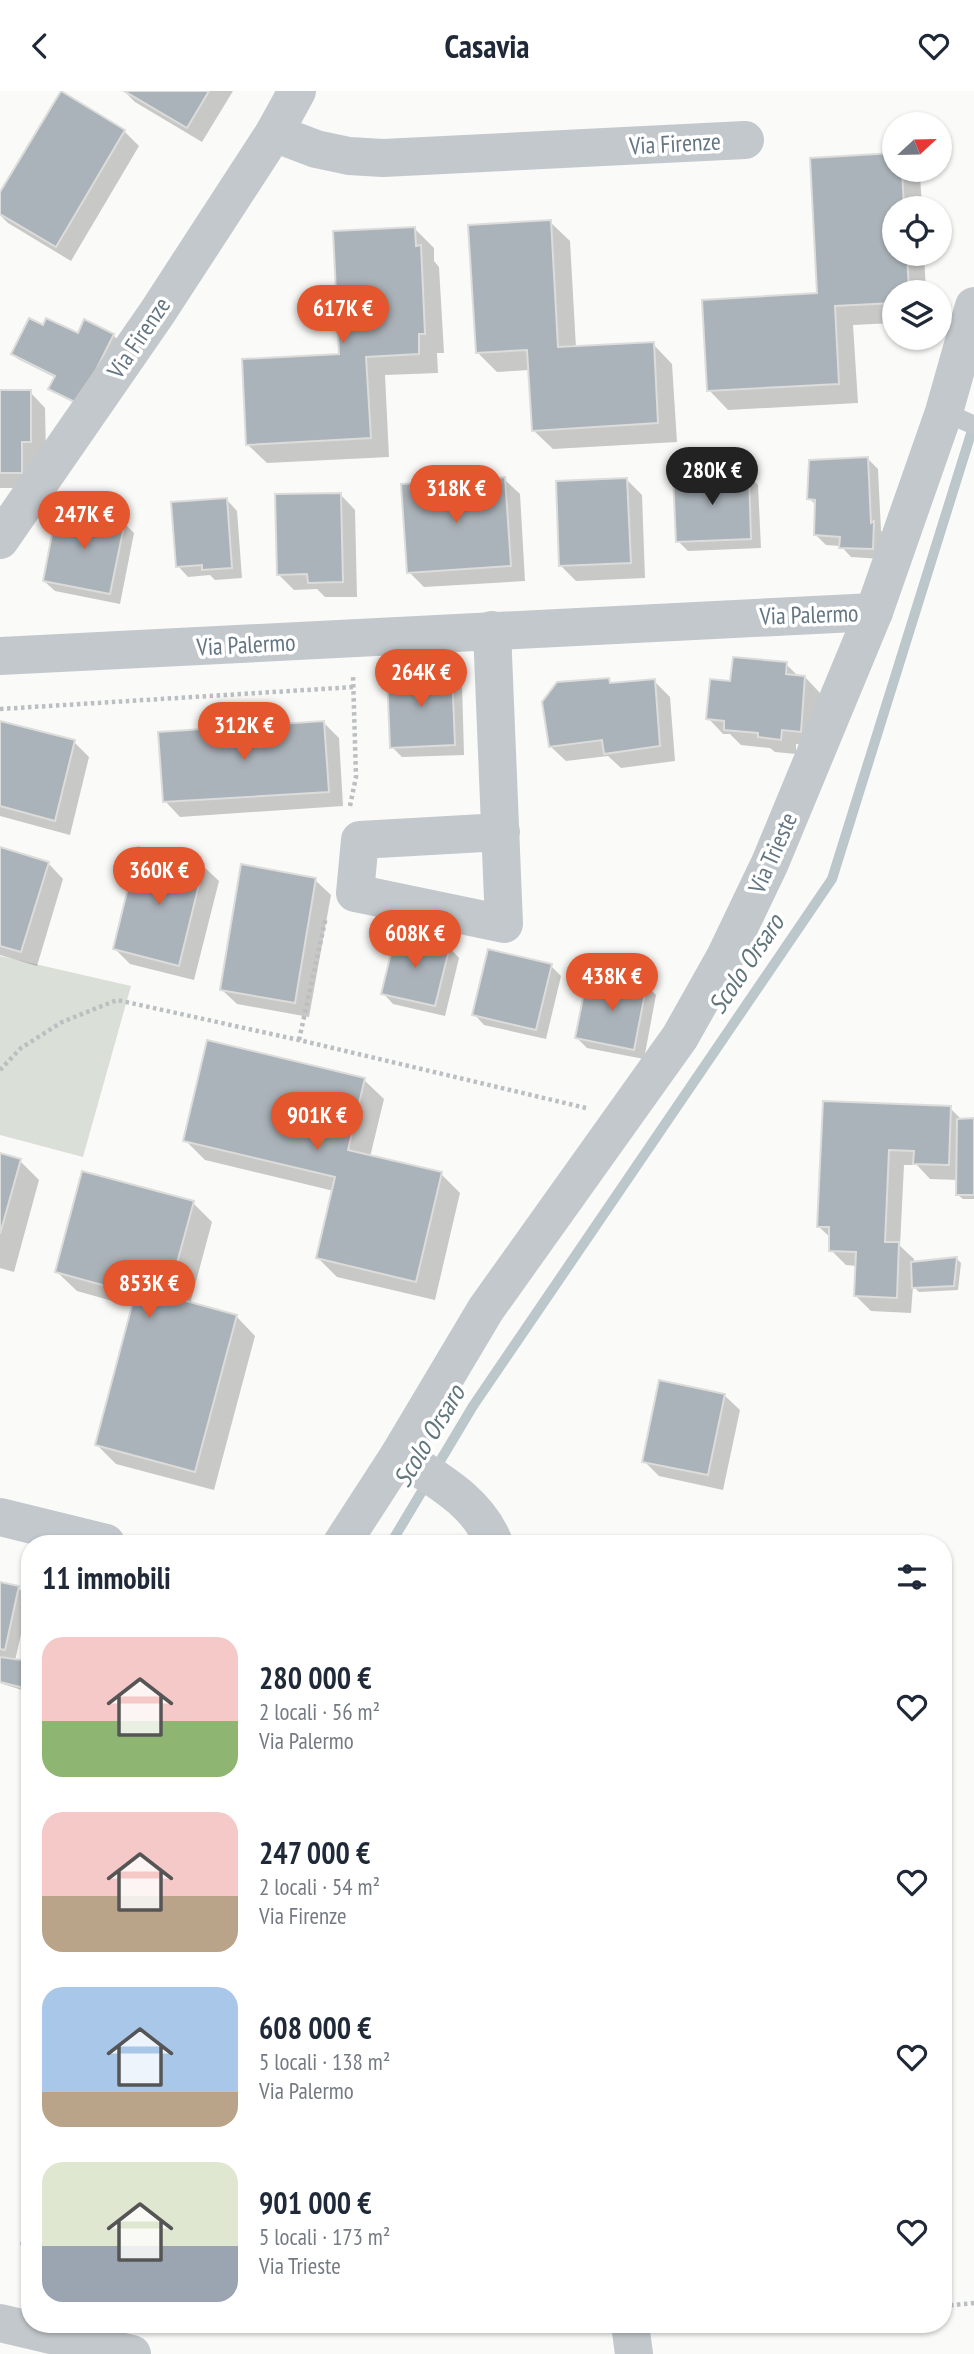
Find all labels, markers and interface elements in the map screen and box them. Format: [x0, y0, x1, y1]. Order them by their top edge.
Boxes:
text: Casavia [444, 25, 530, 67]
icon: back [21, 27, 59, 65]
icon: heart [915, 27, 953, 65]
north arrow [882, 112, 952, 182]
map controls [882, 112, 952, 350]
street label: Via Firenze [628, 126, 721, 161]
button: locate [882, 196, 952, 266]
button: layers [882, 280, 952, 350]
pin: 617K € [286, 285, 400, 345]
street label: Via Firenze [100, 291, 177, 385]
text: 617K € [313, 293, 373, 322]
pin: 280K € [655, 447, 769, 507]
text: 280K € [682, 455, 742, 484]
pin: 318K € [399, 465, 513, 525]
text: 318K € [426, 473, 486, 502]
pin: 247K € [27, 491, 141, 551]
text: 247K € [54, 499, 114, 528]
street label: Via Palermo [758, 597, 859, 632]
street label: Via Palermo [195, 626, 296, 663]
pin: 264K € [364, 649, 478, 709]
text: 264K € [391, 657, 451, 686]
pin: 312K € [187, 703, 301, 762]
text: 312K € [214, 710, 274, 739]
street label: Via Trieste [741, 808, 804, 899]
pin: 360K € [102, 847, 216, 907]
text: 360K € [129, 855, 189, 884]
water label: Scolo Orsaro [700, 906, 792, 1020]
pin: 608K € [358, 911, 472, 970]
text: 608K € [385, 918, 445, 947]
pin: 438K € [555, 953, 669, 1013]
text: 438K € [582, 961, 642, 990]
pin: 901K € [260, 1093, 374, 1152]
text: 901K € [287, 1100, 347, 1129]
pin: 853K € [92, 1261, 206, 1320]
text: 853K € [119, 1268, 179, 1297]
water label: Scolo Orsaro [385, 1377, 473, 1493]
text: 11 immobili [42, 1558, 171, 1597]
icon: filters [893, 1558, 931, 1596]
text: 280 000 € [259, 1658, 372, 1697]
icon: home [98, 1665, 182, 1749]
icon: heart [893, 1688, 931, 1726]
text: 2 locali · 56 m² [259, 1697, 380, 1726]
text: Via Palermo [259, 1726, 354, 1755]
text: 247 000 € [259, 1833, 370, 1872]
icon: home [98, 1840, 182, 1924]
icon: heart [893, 1863, 931, 1901]
text: 2 locali · 54 m² [259, 1872, 380, 1901]
text: Via Firenze [259, 1901, 347, 1930]
text: 608 000 € [259, 2008, 372, 2047]
icon: home [98, 2015, 182, 2099]
icon: heart [893, 2038, 931, 2076]
text: 5 locali · 138 m² [259, 2047, 390, 2076]
text: Via Palermo [259, 2076, 354, 2105]
text: 901 000 € [259, 2183, 372, 2222]
icon: home [98, 2190, 182, 2274]
icon: heart [893, 2213, 931, 2251]
text: 5 locali · 173 m² [259, 2222, 390, 2251]
text: Via Trieste [259, 2251, 341, 2280]

